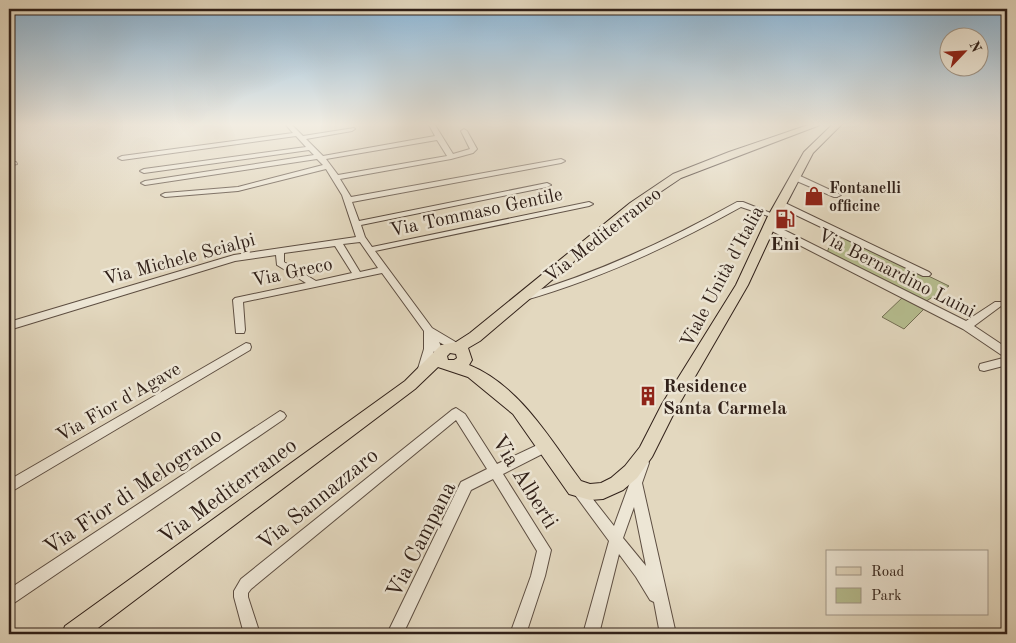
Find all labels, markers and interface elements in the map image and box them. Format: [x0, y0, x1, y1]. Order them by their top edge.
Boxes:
north arrow [938, 28, 988, 78]
text: N [966, 39, 984, 55]
place label: Fontanelli officine [829, 181, 901, 215]
street label: Via Mediterraneo [542, 185, 665, 287]
shop icon: Fontanelli officine [803, 185, 825, 207]
street label: Via Tommaso Gentile [388, 186, 565, 241]
street label: Viale Unità d'Italia [678, 203, 769, 351]
fuel station icon: Eni [774, 208, 796, 230]
street label: Via Bernardino Luini [814, 226, 978, 322]
street label: Via Michele Scialpi [102, 231, 257, 290]
place label: Eni [770, 236, 800, 255]
street label: Via Greco [251, 256, 334, 291]
street label: Via Fior d'Agave [54, 360, 185, 446]
place label: Residence Santa Carmela [663, 378, 787, 419]
building icon: Residence Santa Carmela [637, 385, 659, 407]
street label: Via Fior di Melograno [40, 424, 226, 559]
street label: Via Alberti [487, 431, 562, 533]
street label: Via Mediterraneo [155, 434, 301, 549]
street label: Via Sannazzaro [254, 444, 383, 555]
street label: Via Campana [383, 478, 460, 602]
legend [826, 550, 988, 616]
text: Road [871, 565, 905, 580]
text: Park [871, 589, 902, 604]

